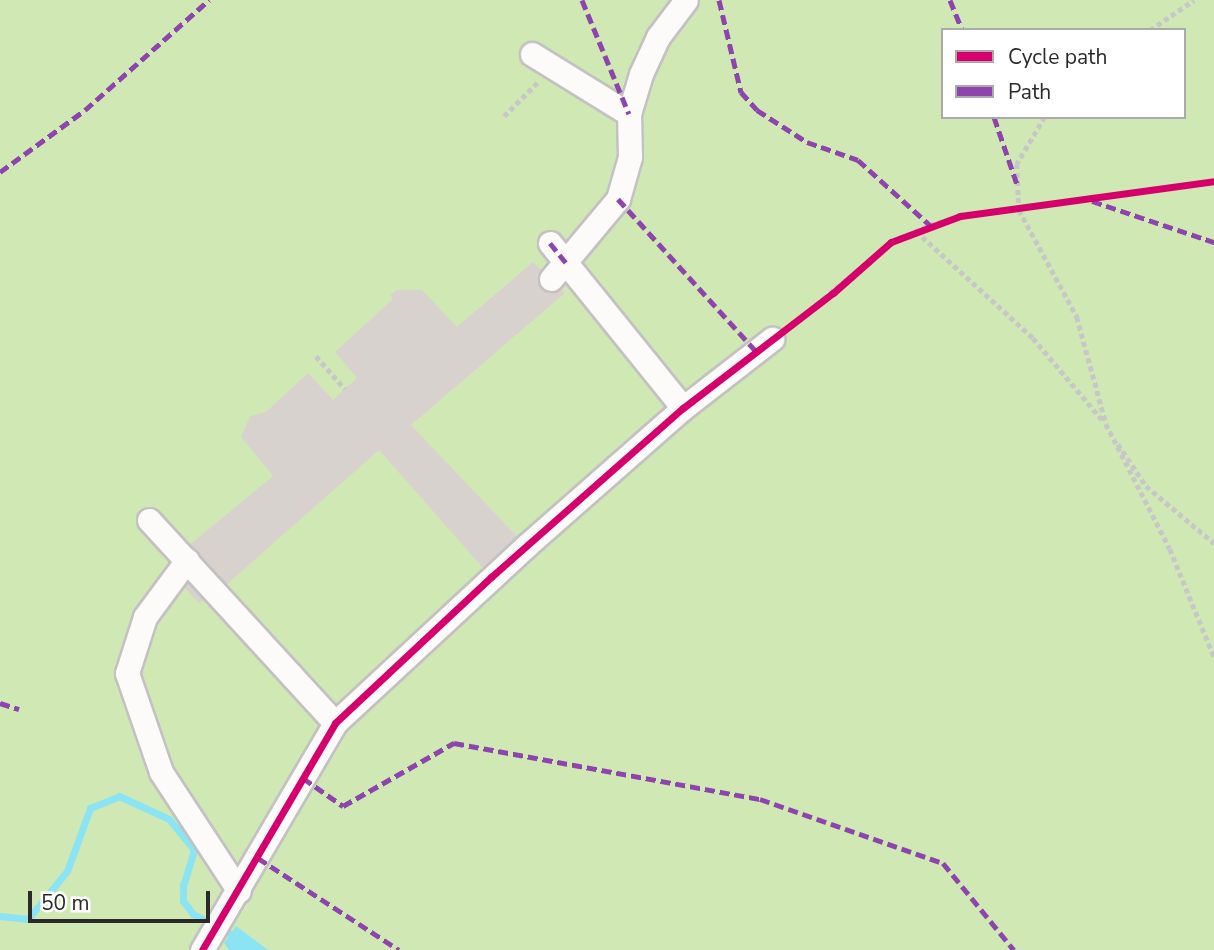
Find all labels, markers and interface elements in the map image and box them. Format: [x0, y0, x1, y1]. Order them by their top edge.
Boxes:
legend [941, 28, 1186, 119]
text: Cycle path [1008, 43, 1107, 71]
text: Path [1008, 78, 1051, 106]
scale bar [32, 876, 214, 920]
text: 50 m [41, 889, 90, 917]

